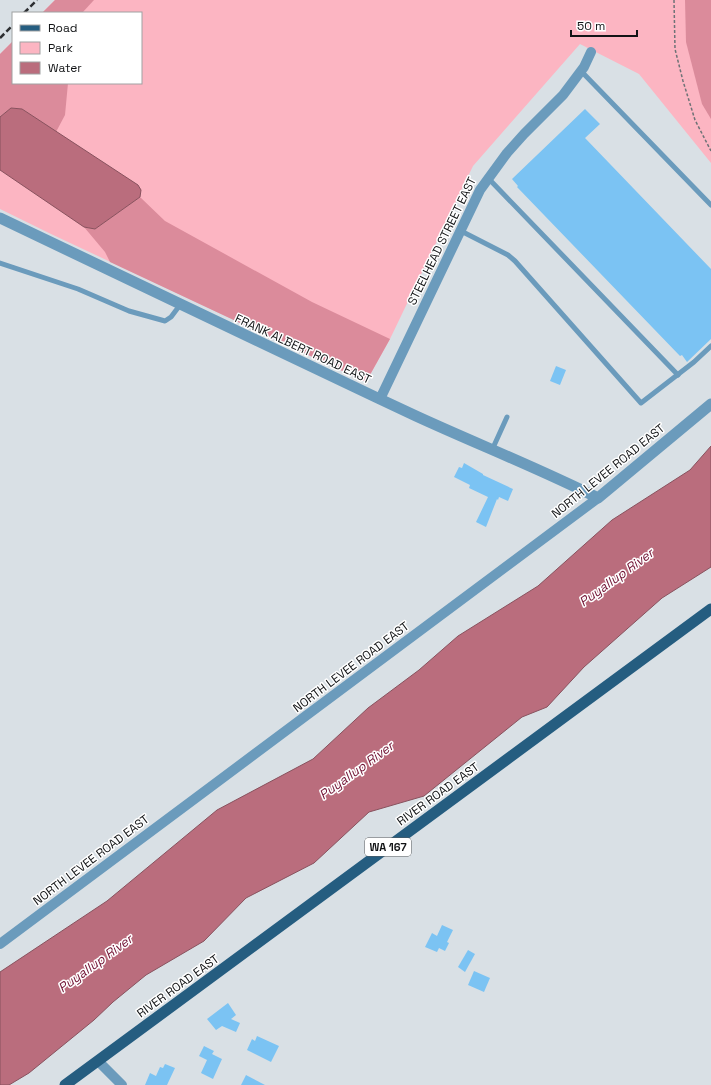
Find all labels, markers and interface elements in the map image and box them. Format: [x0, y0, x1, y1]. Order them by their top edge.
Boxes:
legend [12, 12, 142, 84]
scale bar [571, 12, 637, 38]
text: 50 m [577, 18, 605, 34]
text: Road [48, 20, 77, 36]
text: Park [48, 40, 73, 56]
text: Water [48, 60, 82, 76]
street label: STEELHEAD STREET EAST [404, 174, 480, 308]
street label: FRANK ALBERT ROAD EAST [232, 310, 374, 388]
street label: NORTH LEVEE ROAD EAST [548, 420, 668, 522]
water label: Puyallup River [576, 543, 659, 610]
street label: NORTH LEVEE ROAD EAST [290, 618, 412, 716]
water label: Puyallup River [316, 736, 399, 803]
street label: RIVER ROAD EAST [394, 759, 482, 829]
street label: NORTH LEVEE ROAD EAST [30, 811, 152, 909]
road number: WA 167 [365, 838, 411, 856]
water label: Puyallup River [55, 929, 138, 996]
street label: RIVER ROAD EAST [134, 951, 222, 1021]

